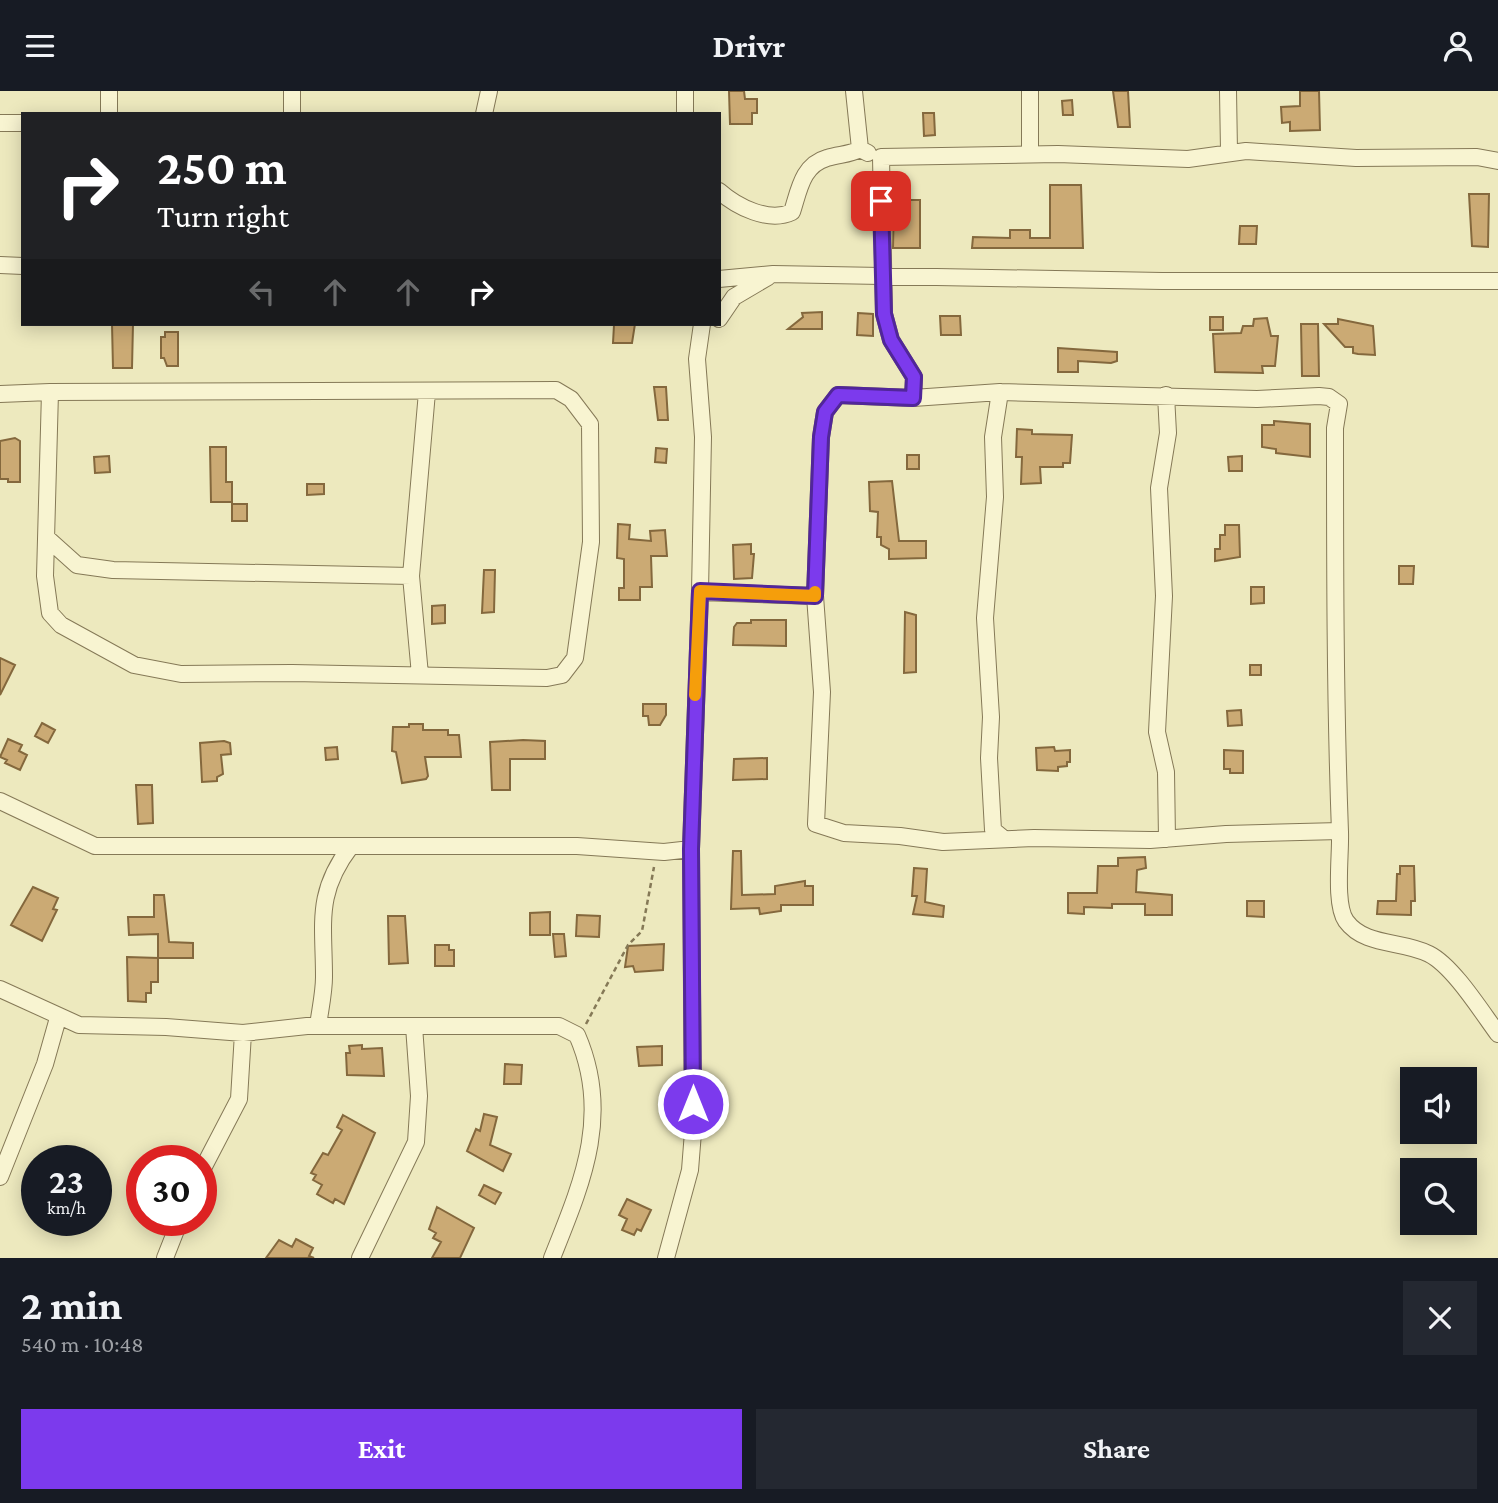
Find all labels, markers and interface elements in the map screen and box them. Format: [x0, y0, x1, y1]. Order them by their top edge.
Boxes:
icon: menu [21, 27, 59, 65]
icon: person [1439, 27, 1477, 65]
text: Drivr [713, 28, 785, 64]
icon: right [42, 140, 133, 231]
text: 250 m [157, 140, 287, 195]
pin [851, 171, 911, 231]
icon: arrive [862, 182, 900, 220]
text: Turn right [157, 198, 289, 234]
icon: left [243, 273, 281, 311]
icon: ahead [316, 273, 354, 311]
icon: ahead [389, 273, 427, 311]
icon: right [462, 273, 500, 311]
position arrow [656, 1067, 730, 1141]
map controls [1400, 1067, 1477, 1235]
button: sound [1400, 1067, 1477, 1144]
speed limit sign: 30 [126, 1145, 217, 1236]
button: search [1400, 1158, 1477, 1235]
text: 23 [49, 1162, 84, 1201]
text: km/h [47, 1198, 86, 1218]
text: 2 min [21, 1281, 122, 1328]
button: close [1403, 1281, 1477, 1355]
text: 540 m · 10:48 [21, 1331, 144, 1357]
button: Exit [21, 1409, 742, 1489]
button: Share [756, 1409, 1477, 1489]

